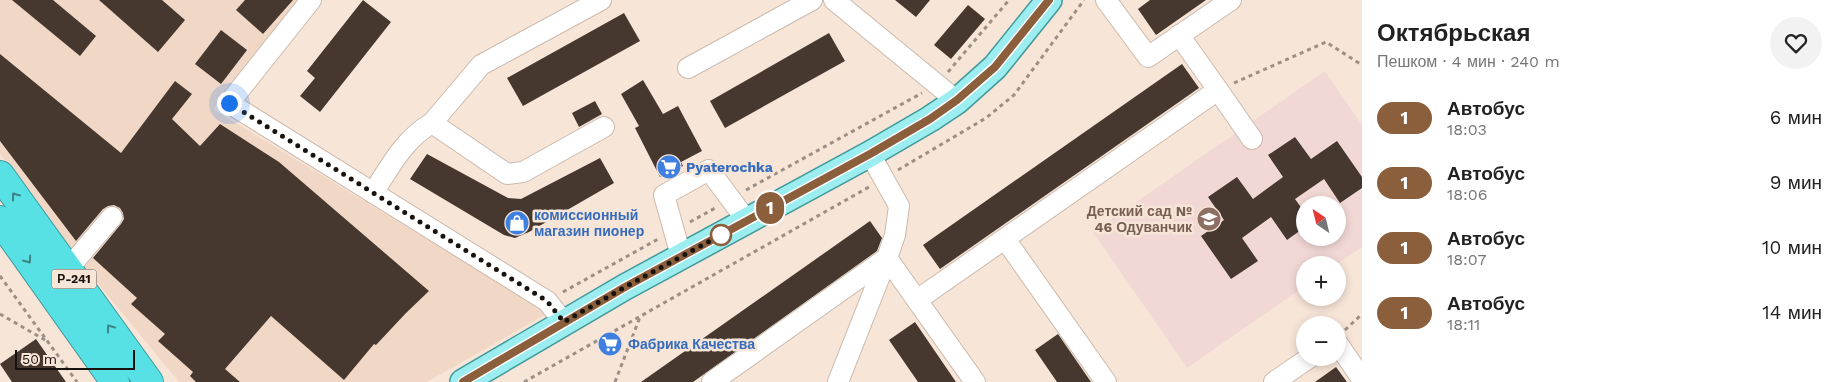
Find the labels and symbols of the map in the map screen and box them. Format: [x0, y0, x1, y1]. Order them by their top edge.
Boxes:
your location [217, 91, 242, 116]
supermarket icon: Pyaterochka [656, 154, 682, 180]
place label: Pyaterochka [686, 159, 774, 175]
one-way arrow [12, 192, 21, 202]
line badge: 1 [754, 192, 786, 224]
north arrow [1296, 196, 1346, 246]
place label: Детский сад № 46 Одуванчик [1087, 203, 1193, 235]
school or university icon: Детский сад № 46 Одуванчик [1196, 206, 1222, 232]
place label: комиссионный магазин пионер [534, 207, 644, 239]
shop icon: комиссионный магазин пионер [504, 210, 530, 236]
unlabelled marker [710, 224, 732, 246]
one-way arrow [22, 254, 31, 263]
road number: Р-241 [52, 270, 96, 288]
one-way arrow [107, 324, 116, 334]
supermarket icon: Фабрика Качества [597, 331, 623, 357]
place label: Фабрика Качества [628, 336, 755, 352]
scale bar [15, 347, 135, 370]

